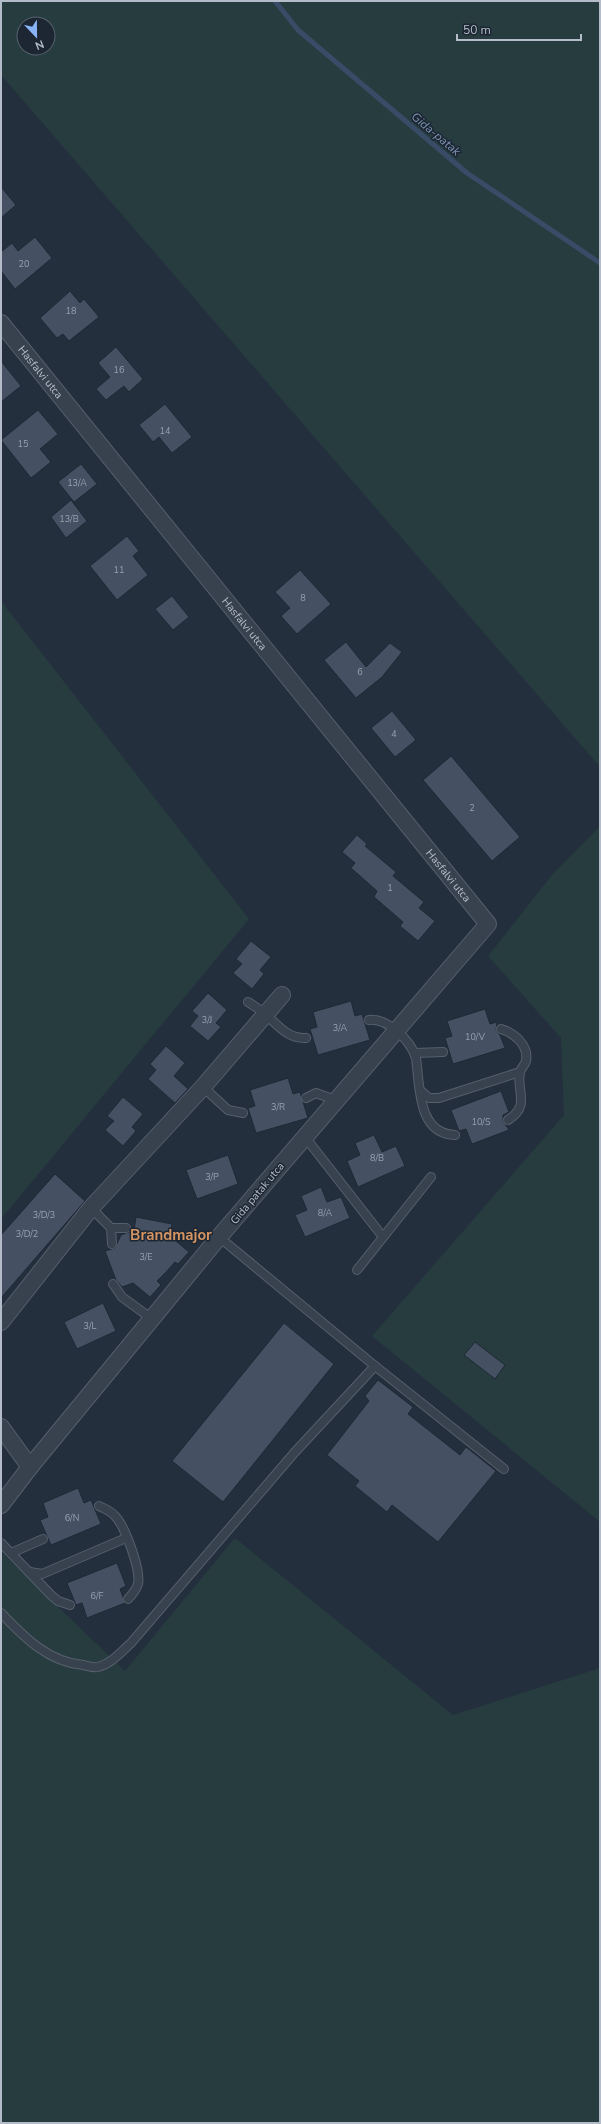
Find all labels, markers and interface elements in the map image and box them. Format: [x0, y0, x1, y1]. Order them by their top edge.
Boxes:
north arrow [16, 16, 56, 56]
scale bar [457, 16, 581, 42]
text: 50 m [463, 22, 491, 38]
text: N [33, 36, 46, 53]
water label: Gida-patak [408, 109, 465, 160]
house number: 20 [19, 258, 29, 270]
house number: 18 [66, 305, 76, 317]
street label: Hasfalvi utca [14, 343, 66, 402]
house number: 16 [114, 364, 124, 376]
house number: 14 [160, 425, 171, 437]
house number: 15 [18, 438, 28, 450]
house number: 13/A [67, 477, 87, 489]
house number: 13/B [59, 513, 79, 525]
house number: 11 [114, 564, 124, 576]
house number: 8 [300, 592, 306, 604]
street label: Hasfalvi utca [218, 594, 270, 654]
house number: 6 [357, 666, 363, 678]
house number: 4 [391, 728, 397, 740]
house number: 2 [469, 802, 475, 814]
street label: Hasfalvi utca [422, 846, 474, 905]
house number: 1 [387, 882, 393, 894]
house number: 3/J [202, 1014, 212, 1026]
house number: 3/A [333, 1022, 348, 1034]
house number: 10/V [465, 1031, 486, 1043]
house number: 3/R [271, 1101, 285, 1113]
house number: 10/S [472, 1116, 491, 1128]
house number: 8/B [370, 1152, 384, 1164]
street label: Gida patak utca [227, 1159, 288, 1228]
house number: 3/P [205, 1171, 219, 1183]
house number: 8/A [318, 1207, 333, 1219]
house number: 3/D/3 [33, 1209, 55, 1221]
district label: Brandmajor [130, 1225, 212, 1245]
house number: 3/D/2 [16, 1228, 38, 1240]
house number: 3/E [139, 1251, 153, 1263]
house number: 3/L [84, 1320, 97, 1332]
house number: 6/N [65, 1512, 79, 1524]
house number: 6/F [91, 1590, 104, 1602]

